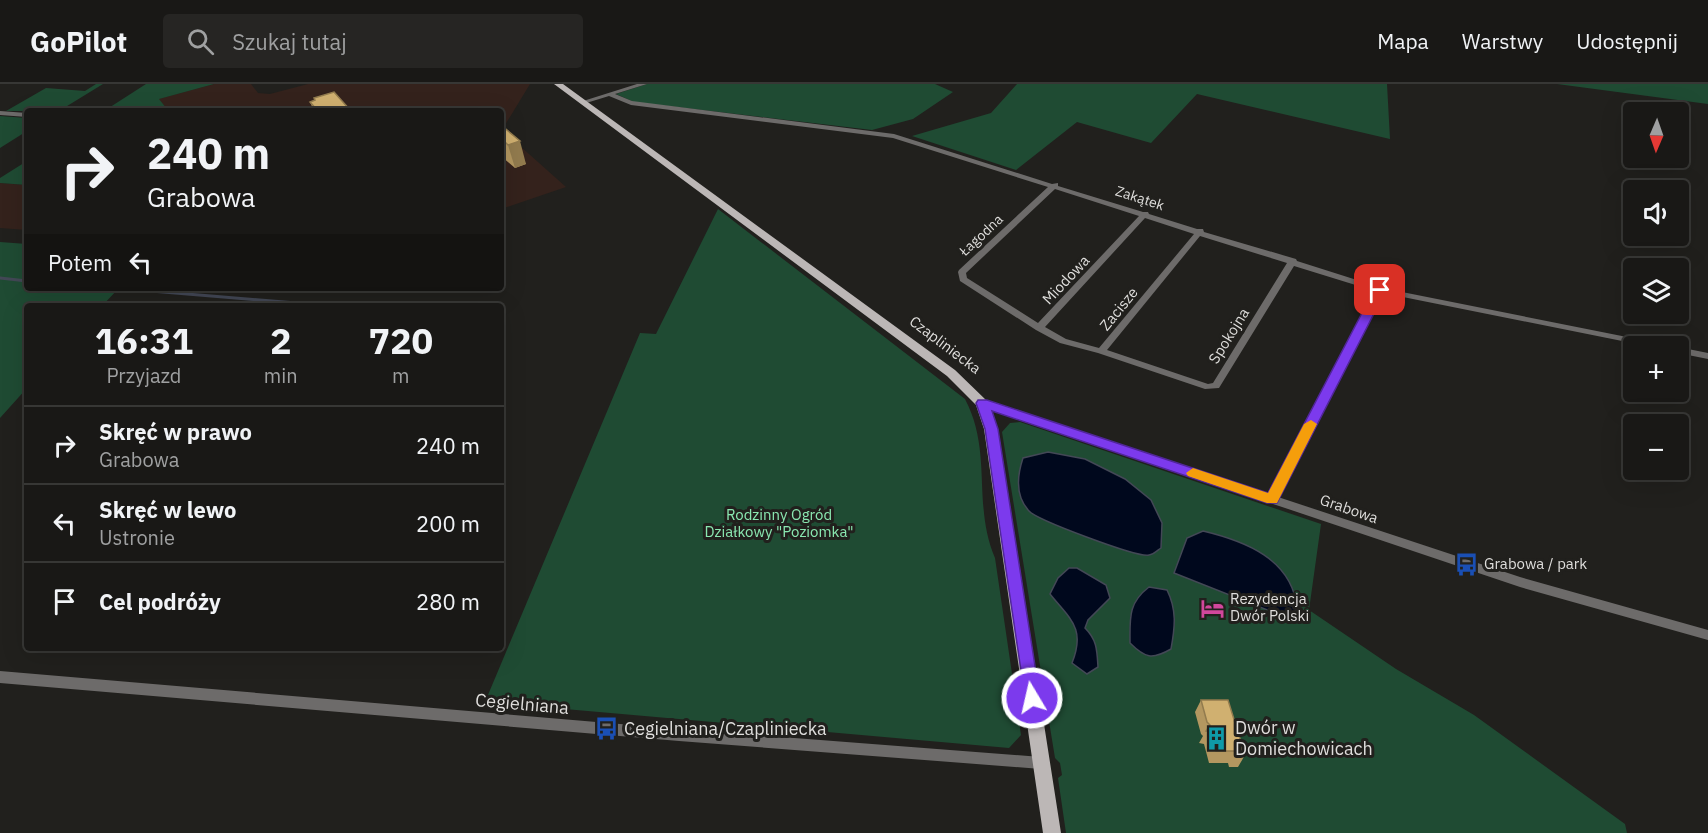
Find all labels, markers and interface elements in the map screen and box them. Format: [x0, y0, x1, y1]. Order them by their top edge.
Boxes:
search box [163, 14, 583, 68]
text: GoPilot [30, 23, 127, 60]
icon: search [184, 25, 217, 58]
text: Szukaj tutaj [232, 27, 347, 56]
text: Mapa [1377, 27, 1429, 55]
text: Warstwy [1462, 27, 1543, 55]
text: Udostępnij [1576, 27, 1678, 55]
north arrow [1623, 102, 1689, 168]
map controls [1623, 102, 1689, 480]
text: 240 m [147, 126, 270, 181]
icon: right [48, 132, 126, 210]
text: Grabowa [147, 179, 256, 214]
button: sound [1623, 180, 1689, 246]
street label: Zakątek [1113, 182, 1167, 215]
street label: Łagodna [955, 210, 1007, 260]
icon: left [124, 246, 157, 279]
text: Potem [48, 248, 112, 277]
street label: Miodowa [1038, 251, 1093, 308]
button: layers [1623, 258, 1689, 324]
pin [1354, 264, 1405, 315]
icon: arrive [1363, 273, 1396, 306]
street label: Zacisze [1095, 283, 1142, 334]
street label: Spokojna [1204, 304, 1253, 367]
street label: Czapliniecka [906, 312, 985, 378]
text: 16:31 [95, 317, 193, 364]
text: 2 [270, 317, 292, 364]
text: 720 [368, 317, 433, 364]
button: + [1623, 336, 1689, 402]
text: Przyjazd [106, 362, 181, 389]
text: min [264, 362, 298, 389]
text: m [392, 362, 410, 389]
button: − [1623, 414, 1689, 480]
text: Skręć w prawo [99, 417, 252, 446]
icon: right [48, 429, 81, 462]
text: 240 m [416, 431, 480, 460]
text: Grabowa [99, 446, 179, 473]
street label: Grabowa [1318, 490, 1381, 527]
text: Skręć w lewo [99, 495, 236, 524]
park label: Rodzinny Ogród Działkowy "Poziomka" [705, 505, 853, 541]
icon: left [48, 507, 81, 540]
text: 200 m [416, 509, 480, 538]
text: Ustronie [99, 524, 175, 551]
bus stop icon: Grabowa / park [1453, 551, 1479, 577]
place label: Grabowa / park [1484, 554, 1587, 573]
icon: arrive [48, 585, 81, 618]
text: Cel podróży [99, 587, 221, 616]
text: 280 m [416, 587, 480, 616]
place label: Rezydencja Dwór Polski [1230, 589, 1309, 625]
hotel icon: Rezydencja Dwór Polski [1199, 595, 1225, 621]
position arrow [1000, 666, 1064, 730]
street label: Cegielniana [474, 688, 570, 719]
bus stop icon: Cegielniana/Czapliniecka [593, 716, 619, 742]
place label: Dwór w Domiechowicach [1235, 716, 1373, 760]
place label: Cegielniana/Czapliniecka [624, 717, 827, 740]
building icon: Dwór w Domiechowicach [1204, 725, 1230, 751]

